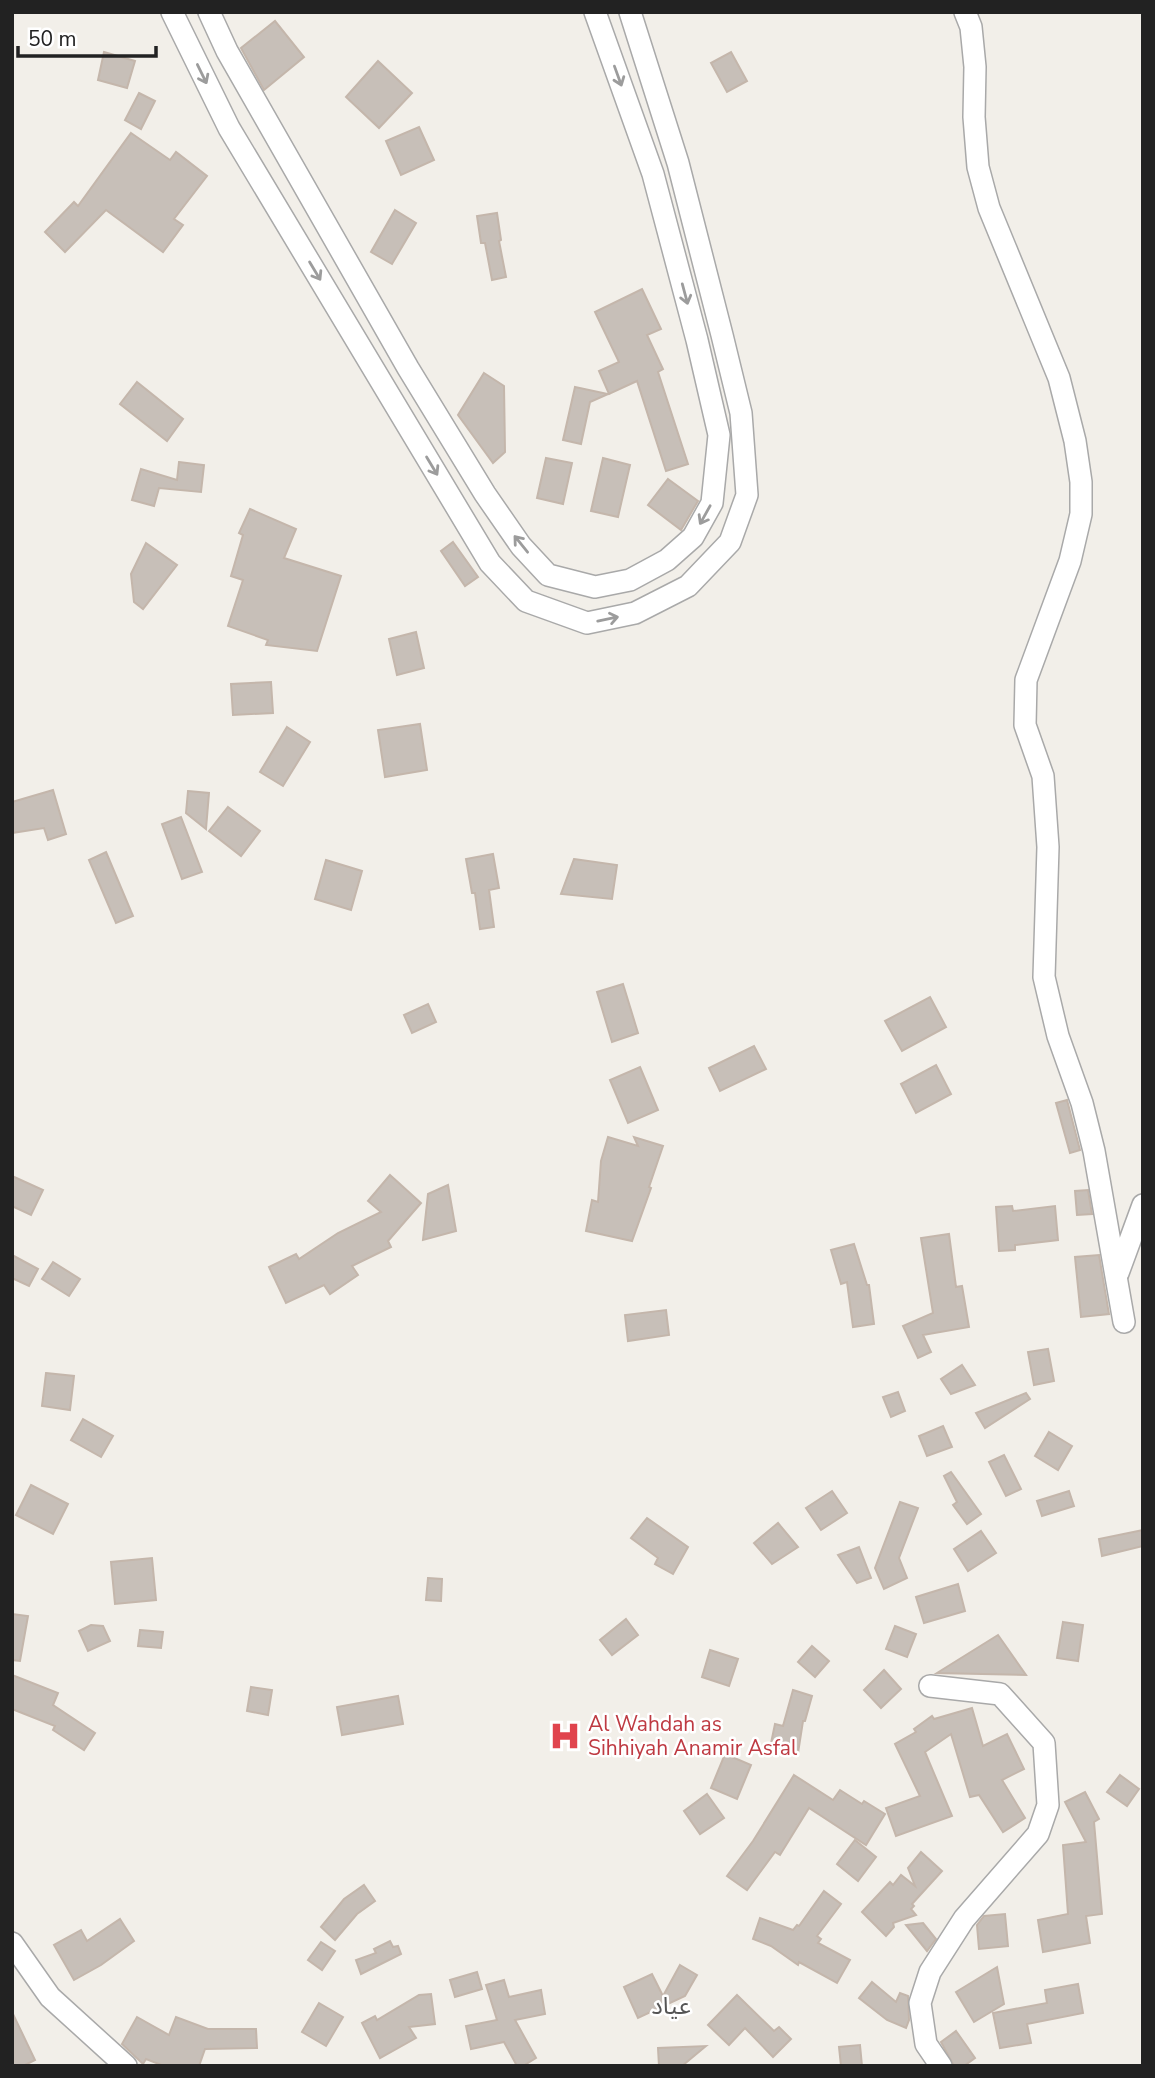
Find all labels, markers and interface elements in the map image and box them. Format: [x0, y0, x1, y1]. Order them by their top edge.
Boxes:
scale bar [18, 14, 156, 58]
text: 50 m [28, 25, 77, 53]
one-way arrow [195, 63, 209, 84]
one-way arrow [613, 65, 625, 87]
one-way arrow [308, 260, 322, 280]
one-way arrow [679, 282, 692, 304]
one-way arrow [426, 455, 440, 475]
one-way arrow [698, 504, 711, 525]
one-way arrow [513, 536, 528, 554]
one-way arrow [596, 611, 619, 625]
place label: Al Wahdah as Sihhiyah Anamir Asfal [588, 1710, 798, 1762]
hospital icon: Al Wahdah as Sihhiyah Anamir Asfal [548, 1719, 582, 1753]
district label: عياد [651, 1990, 691, 2022]

